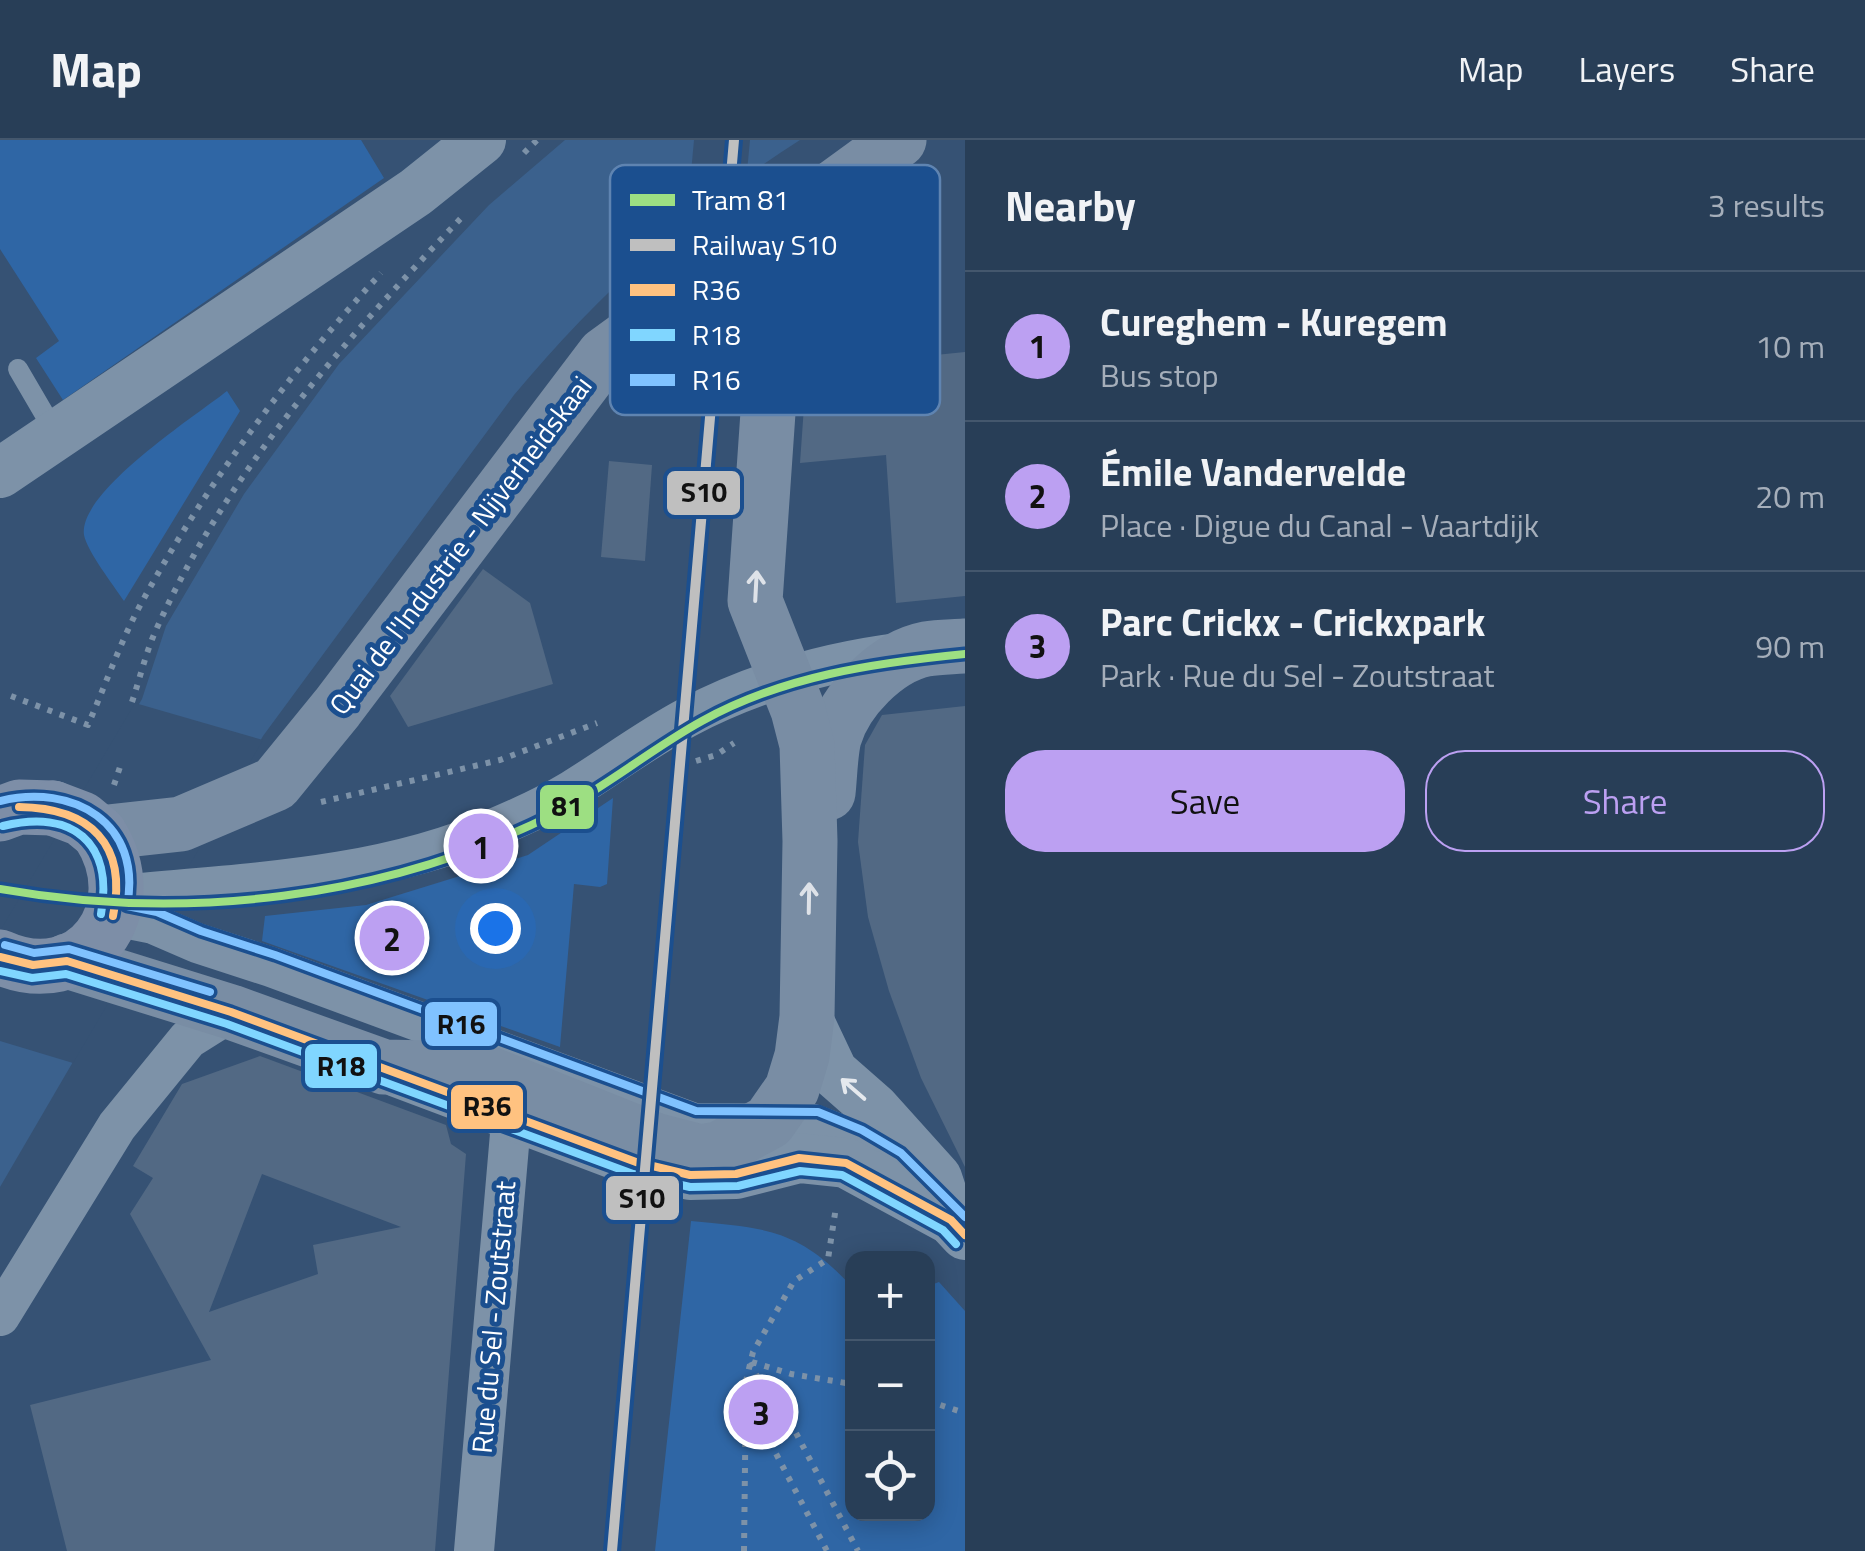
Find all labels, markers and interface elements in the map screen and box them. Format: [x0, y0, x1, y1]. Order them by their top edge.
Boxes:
text: Map [50, 33, 142, 106]
text: Map [1458, 42, 1523, 96]
text: Layers [1578, 42, 1675, 96]
text: Share [1730, 42, 1815, 96]
legend [610, 165, 940, 415]
text: Nearby [1005, 173, 1136, 237]
text: Tram 81 [692, 178, 789, 221]
text: 3 results [1708, 181, 1825, 229]
text: Railway S10 [692, 223, 837, 266]
text: R36 [692, 268, 741, 311]
text: Cureghem - Kuregem [1100, 293, 1448, 351]
text: R18 [692, 313, 741, 356]
text: 1 [1029, 322, 1046, 370]
text: 10 m [1755, 322, 1825, 370]
text: Bus stop [1100, 351, 1219, 399]
text: R16 [692, 358, 741, 401]
street label: Quai de l'Industrie - Nijverheidskaai [318, 366, 602, 724]
text: Émile Vandervelde [1100, 443, 1406, 501]
line badge: S10 [665, 469, 742, 517]
text: S10 [681, 470, 728, 513]
text: 2 [1029, 472, 1046, 520]
text: 20 m [1755, 472, 1825, 520]
text: Place · Digue du Canal - Vaartdijk [1100, 501, 1539, 549]
one-way arrow [747, 570, 766, 602]
text: Parc Crickx - Crickxpark [1100, 593, 1485, 651]
text: 3 [1029, 622, 1046, 670]
text: 90 m [1755, 622, 1825, 670]
text: Park · Rue du Sel - Zoutstraat [1100, 651, 1494, 699]
button: Save [1005, 750, 1405, 852]
button: Share [1425, 750, 1825, 852]
line badge: 81 [538, 783, 596, 831]
text: 81 [551, 784, 583, 827]
pin: 1 [448, 808, 514, 884]
one-way arrow [800, 883, 818, 916]
pin: 2 [360, 900, 424, 976]
your location [470, 903, 521, 954]
line badge: R16 [423, 1000, 499, 1048]
text: R16 [437, 1002, 485, 1045]
line badge: R18 [303, 1042, 379, 1090]
text: R18 [317, 1044, 365, 1087]
one-way arrow [840, 1078, 866, 1101]
line badge: R36 [449, 1083, 525, 1131]
text: R36 [463, 1084, 511, 1127]
line badge: S10 [604, 1174, 681, 1222]
text: S10 [619, 1176, 666, 1219]
street label: Rue du Sel - Zoutstraat [460, 1179, 526, 1455]
map controls [845, 1251, 935, 1521]
button: + [845, 1251, 935, 1341]
button: − [845, 1341, 935, 1431]
pin: 3 [728, 1374, 794, 1450]
button: locate [845, 1431, 935, 1521]

